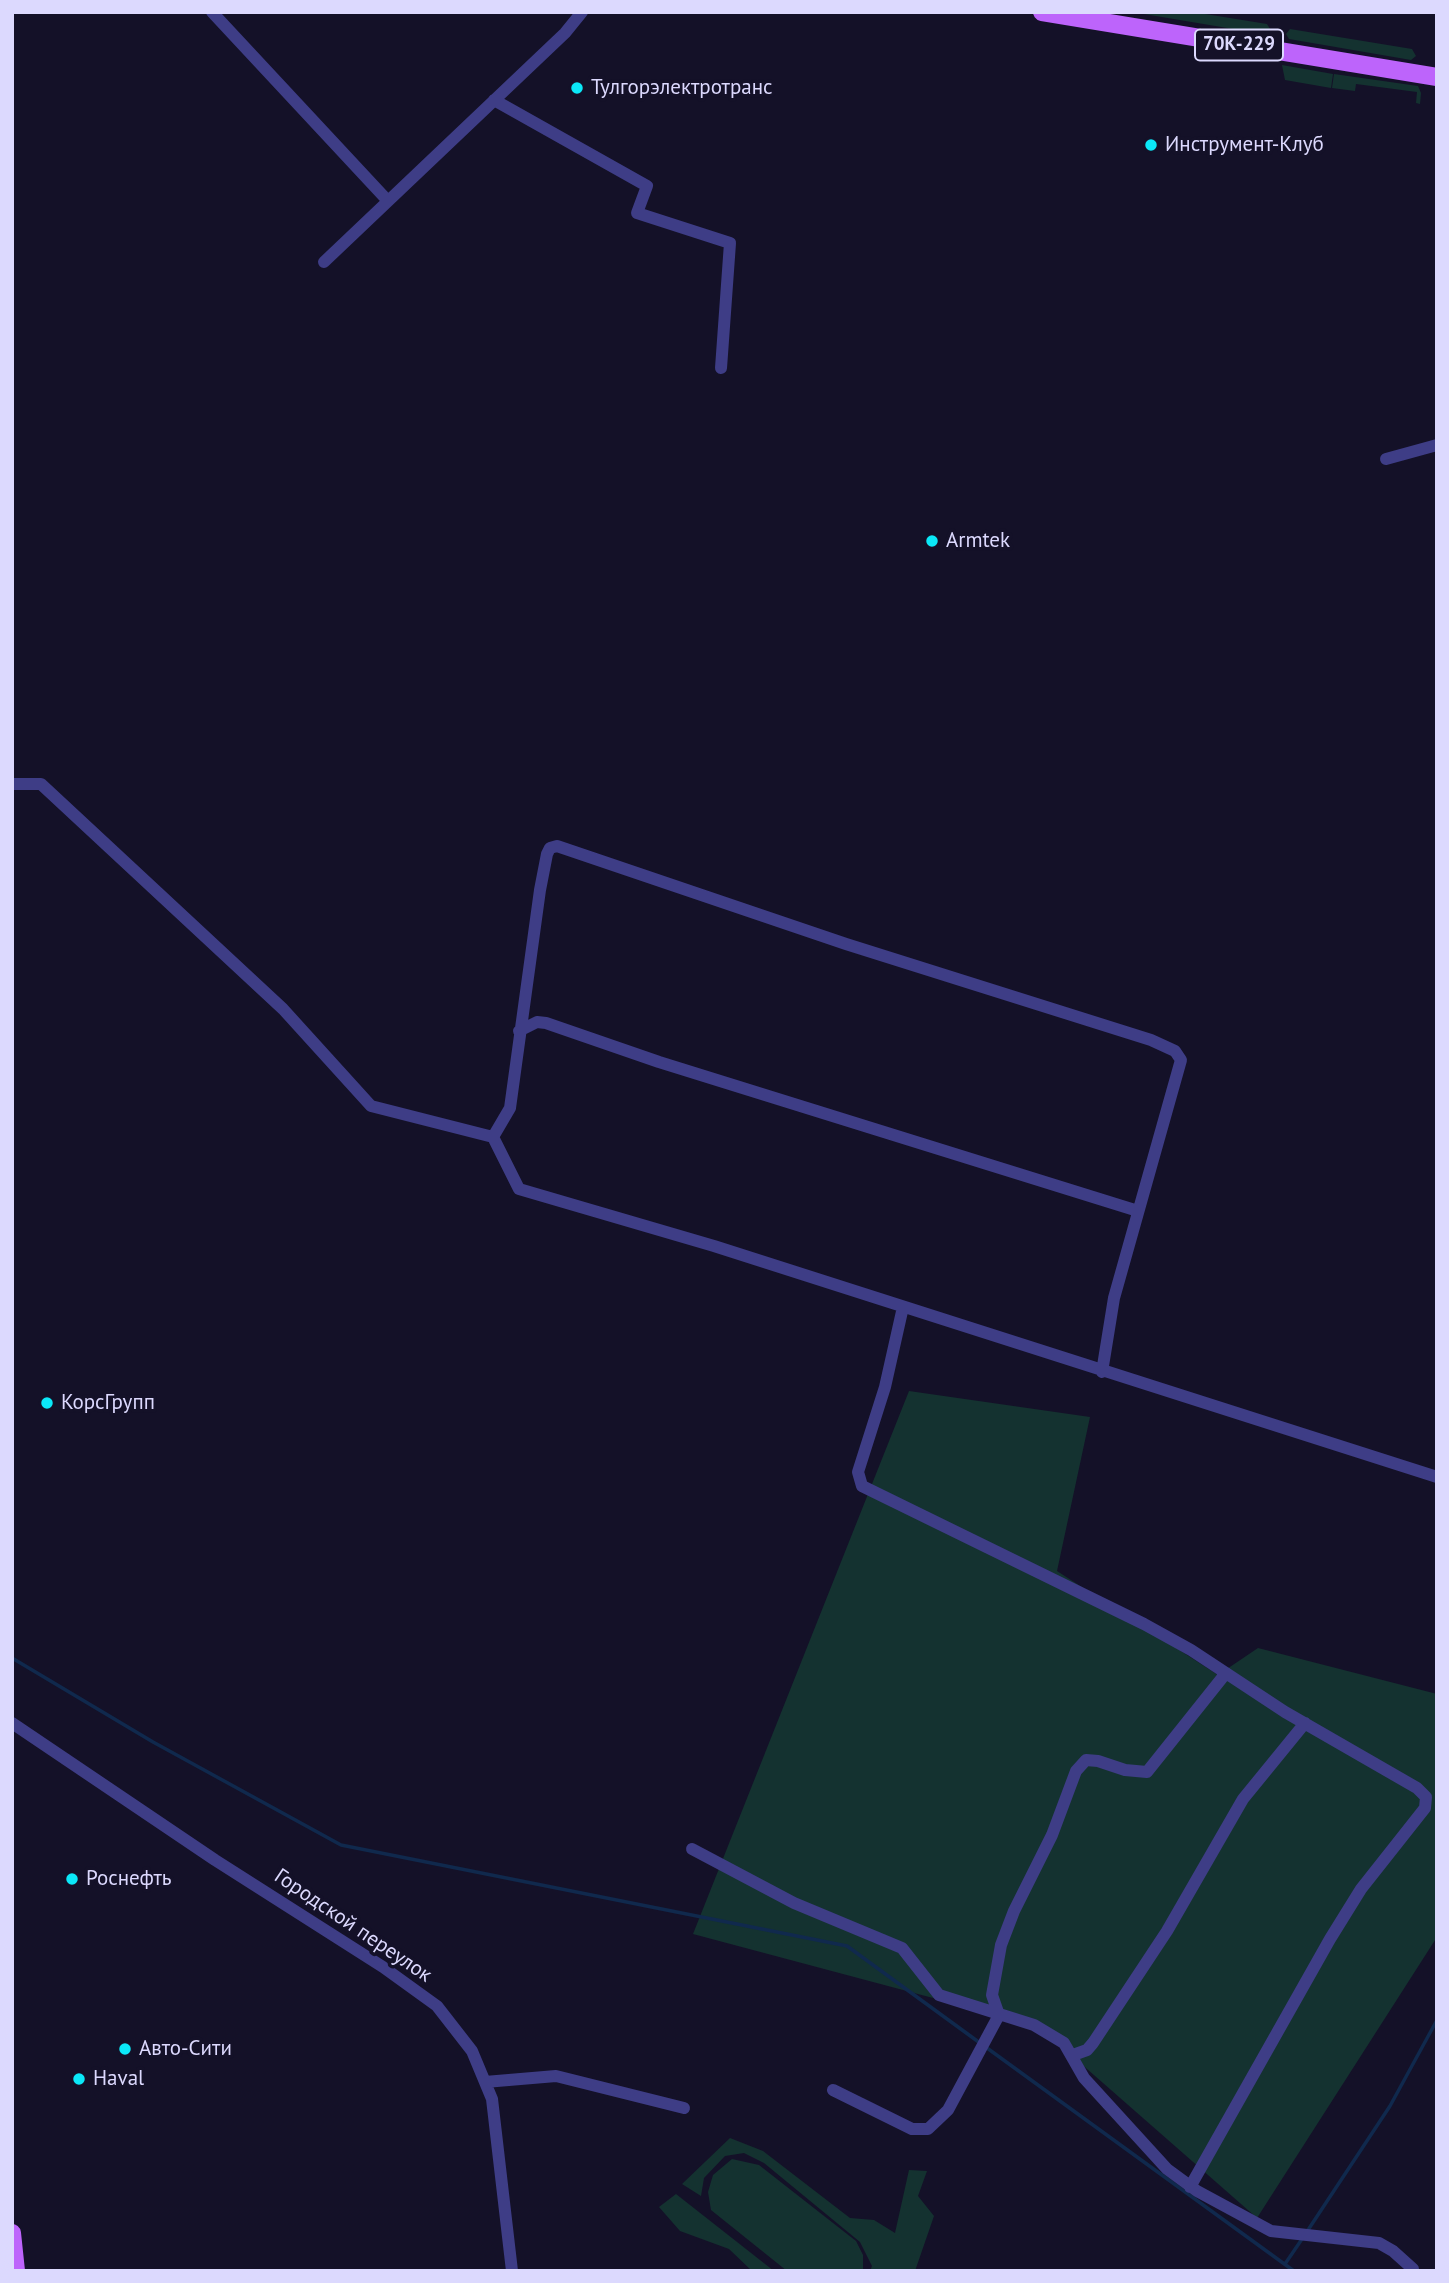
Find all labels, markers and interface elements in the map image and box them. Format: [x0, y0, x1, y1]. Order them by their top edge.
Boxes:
road number: 70К-229 [1195, 30, 1283, 60]
place label: Тулгорэлектротранс [591, 75, 773, 101]
marker: Тулгорэлектротранс [569, 80, 585, 96]
place label: Инструмент-Клуб [1165, 132, 1324, 158]
marker: Инструмент-Клуб [1143, 137, 1159, 153]
place label: Armtek [946, 528, 1010, 554]
marker: Armtek [924, 533, 940, 549]
place label: КорсГрупп [61, 1390, 155, 1416]
marker: КорсГрупп [39, 1395, 55, 1411]
street label: Городской переулок [269, 1864, 437, 1988]
place label: Роснефть [86, 1866, 172, 1892]
marker: Роснефть [64, 1871, 80, 1887]
place label: Авто-Сити [139, 2036, 232, 2062]
marker: Авто-Сити [117, 2041, 133, 2057]
place label: Haval [93, 2066, 144, 2092]
marker: Haval [71, 2071, 87, 2087]

